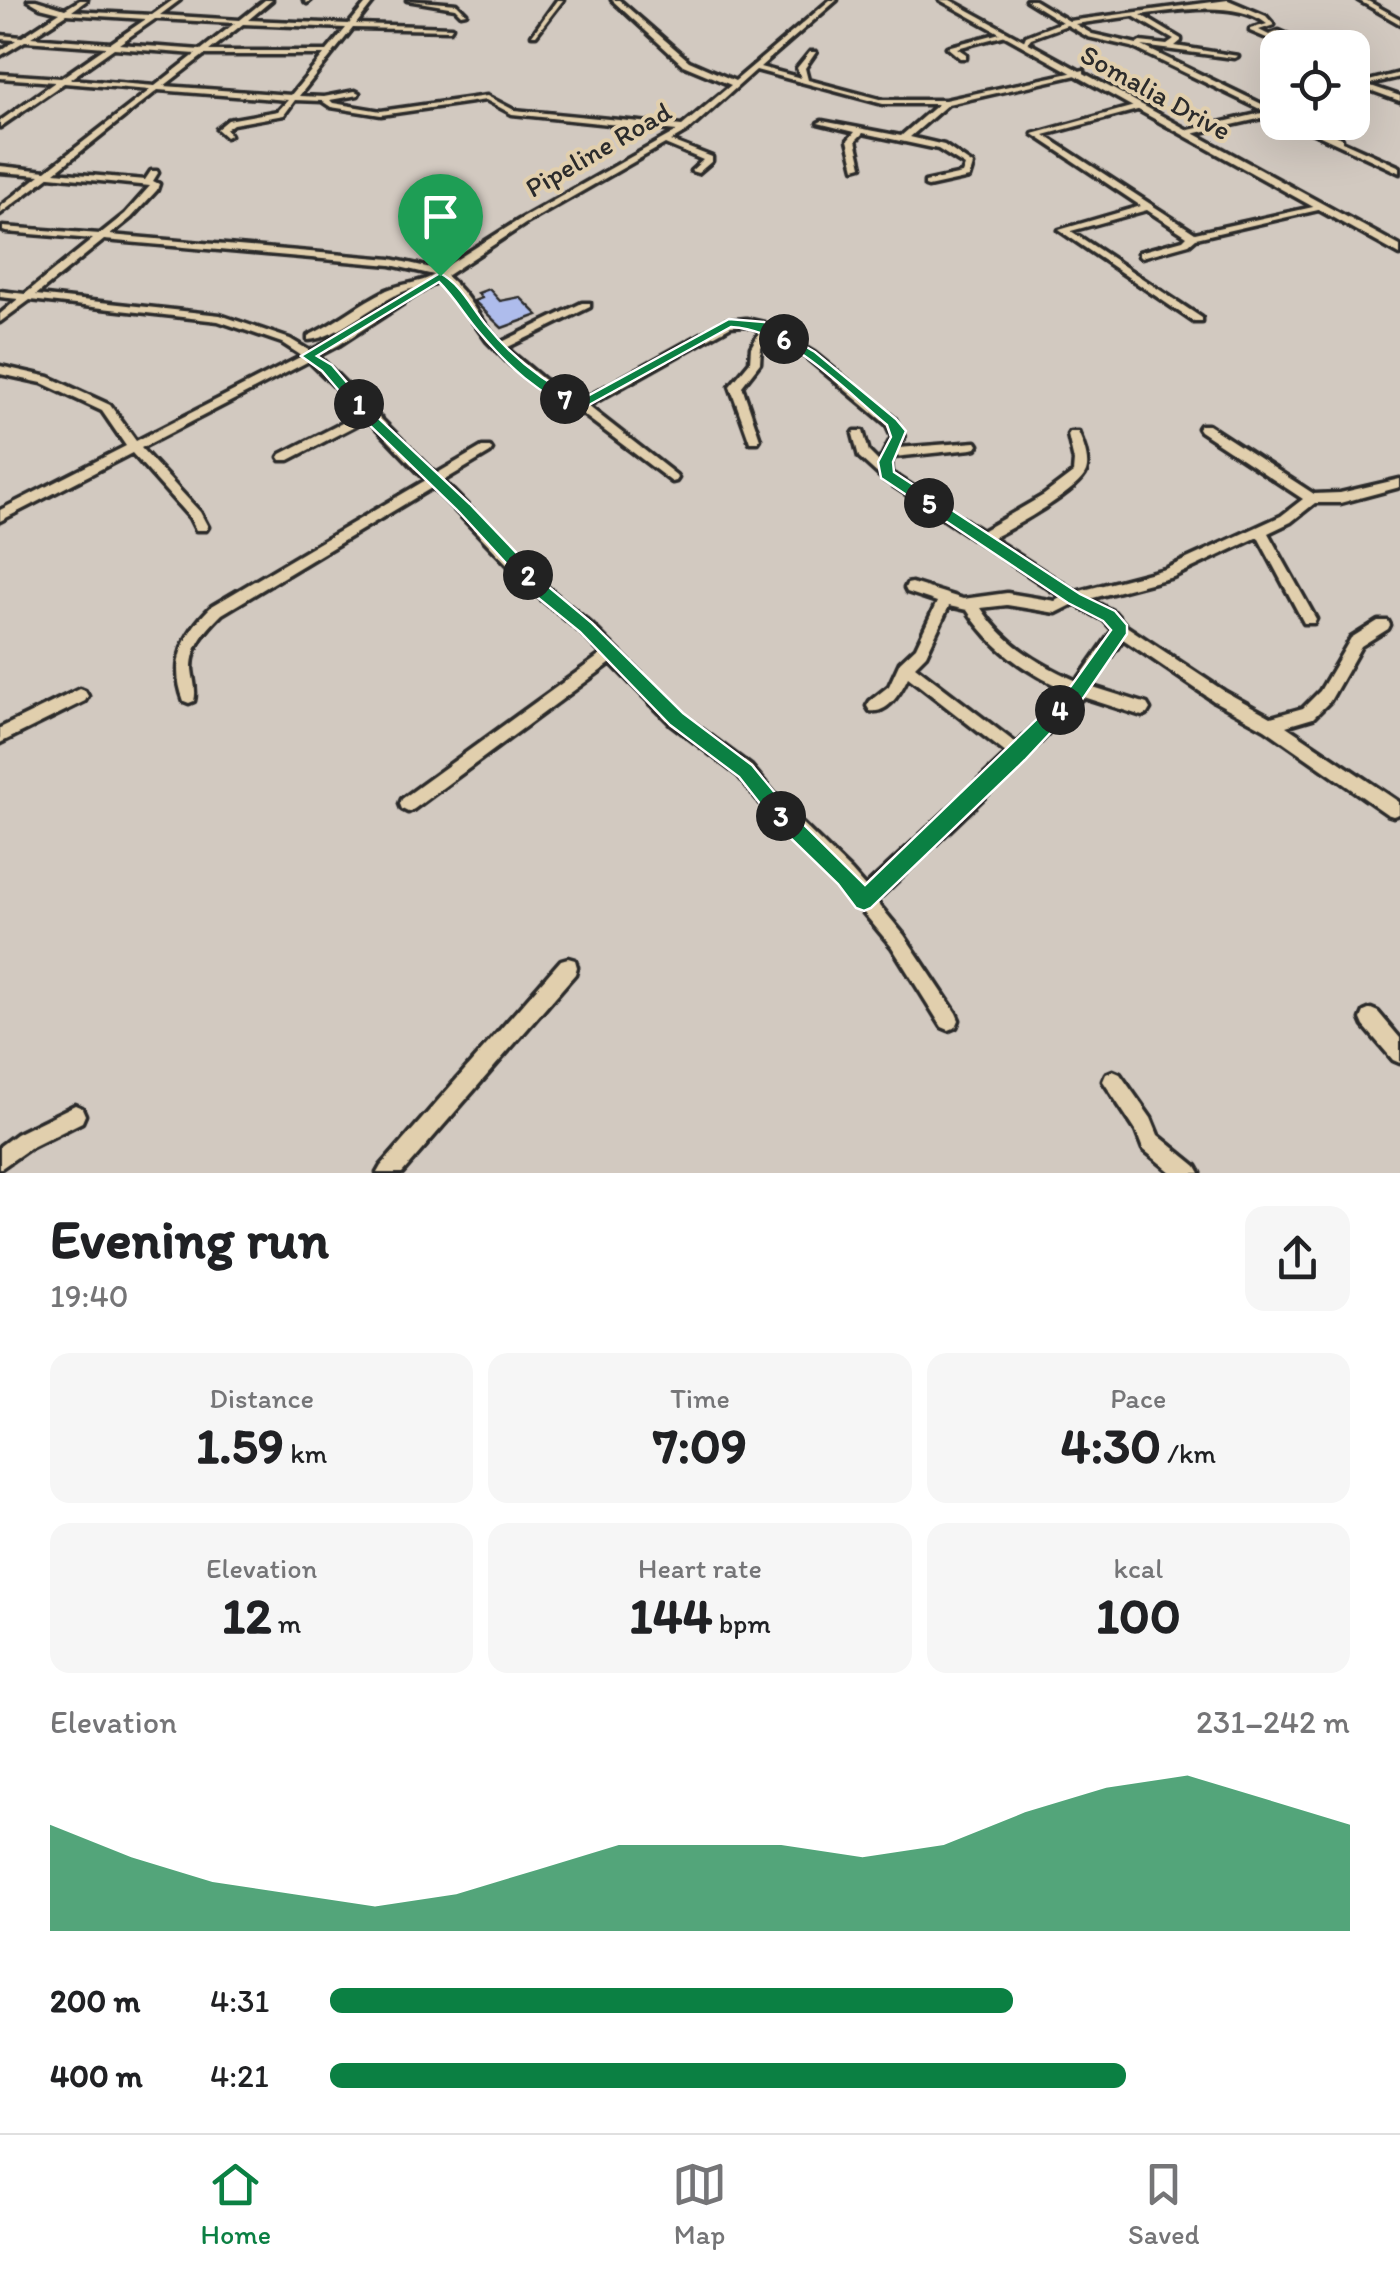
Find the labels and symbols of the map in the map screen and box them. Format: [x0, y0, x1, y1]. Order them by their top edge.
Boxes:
street label: Somalia Drive [1075, 37, 1237, 147]
street label: Pipeline Road [519, 93, 678, 204]
pin [398, 174, 483, 277]
pin: 6 [759, 314, 809, 364]
pin: 7 [540, 374, 590, 424]
pin: 1 [334, 379, 384, 429]
pin: 5 [904, 478, 954, 528]
pin: 2 [503, 550, 553, 600]
pin: 4 [1035, 685, 1085, 735]
pin: 3 [756, 791, 806, 841]

